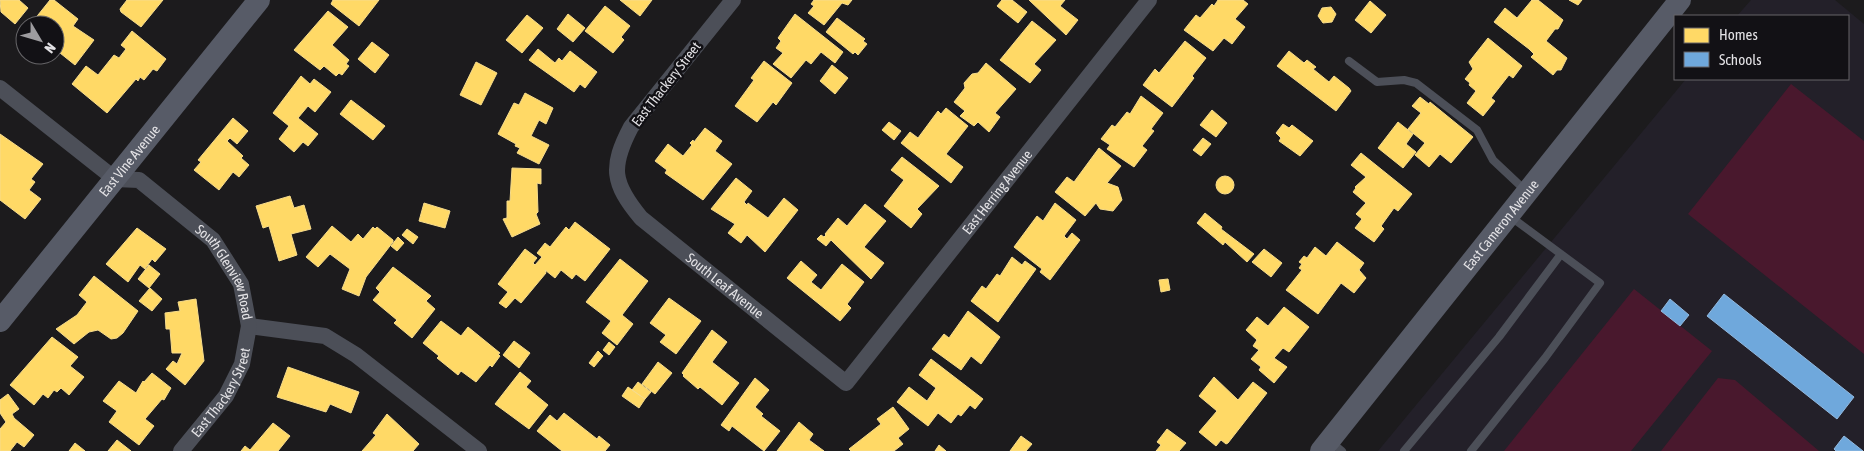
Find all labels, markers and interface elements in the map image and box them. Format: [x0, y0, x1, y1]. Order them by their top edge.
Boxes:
north arrow [15, 15, 65, 65]
legend [1674, 15, 1849, 80]
text: Homes [1719, 26, 1758, 43]
street label: East Thackery Street [628, 39, 704, 129]
text: N [41, 40, 59, 56]
text: Schools [1719, 51, 1762, 68]
street label: East Vine Avenue [96, 122, 163, 200]
street label: East Herring Avenue [959, 147, 1035, 237]
street label: East Cameron Avenue [1460, 177, 1542, 273]
street label: South Glenview Road [192, 221, 256, 321]
street label: South Leaf Avenue [683, 250, 767, 322]
street label: East Thackery Street [188, 346, 253, 440]

